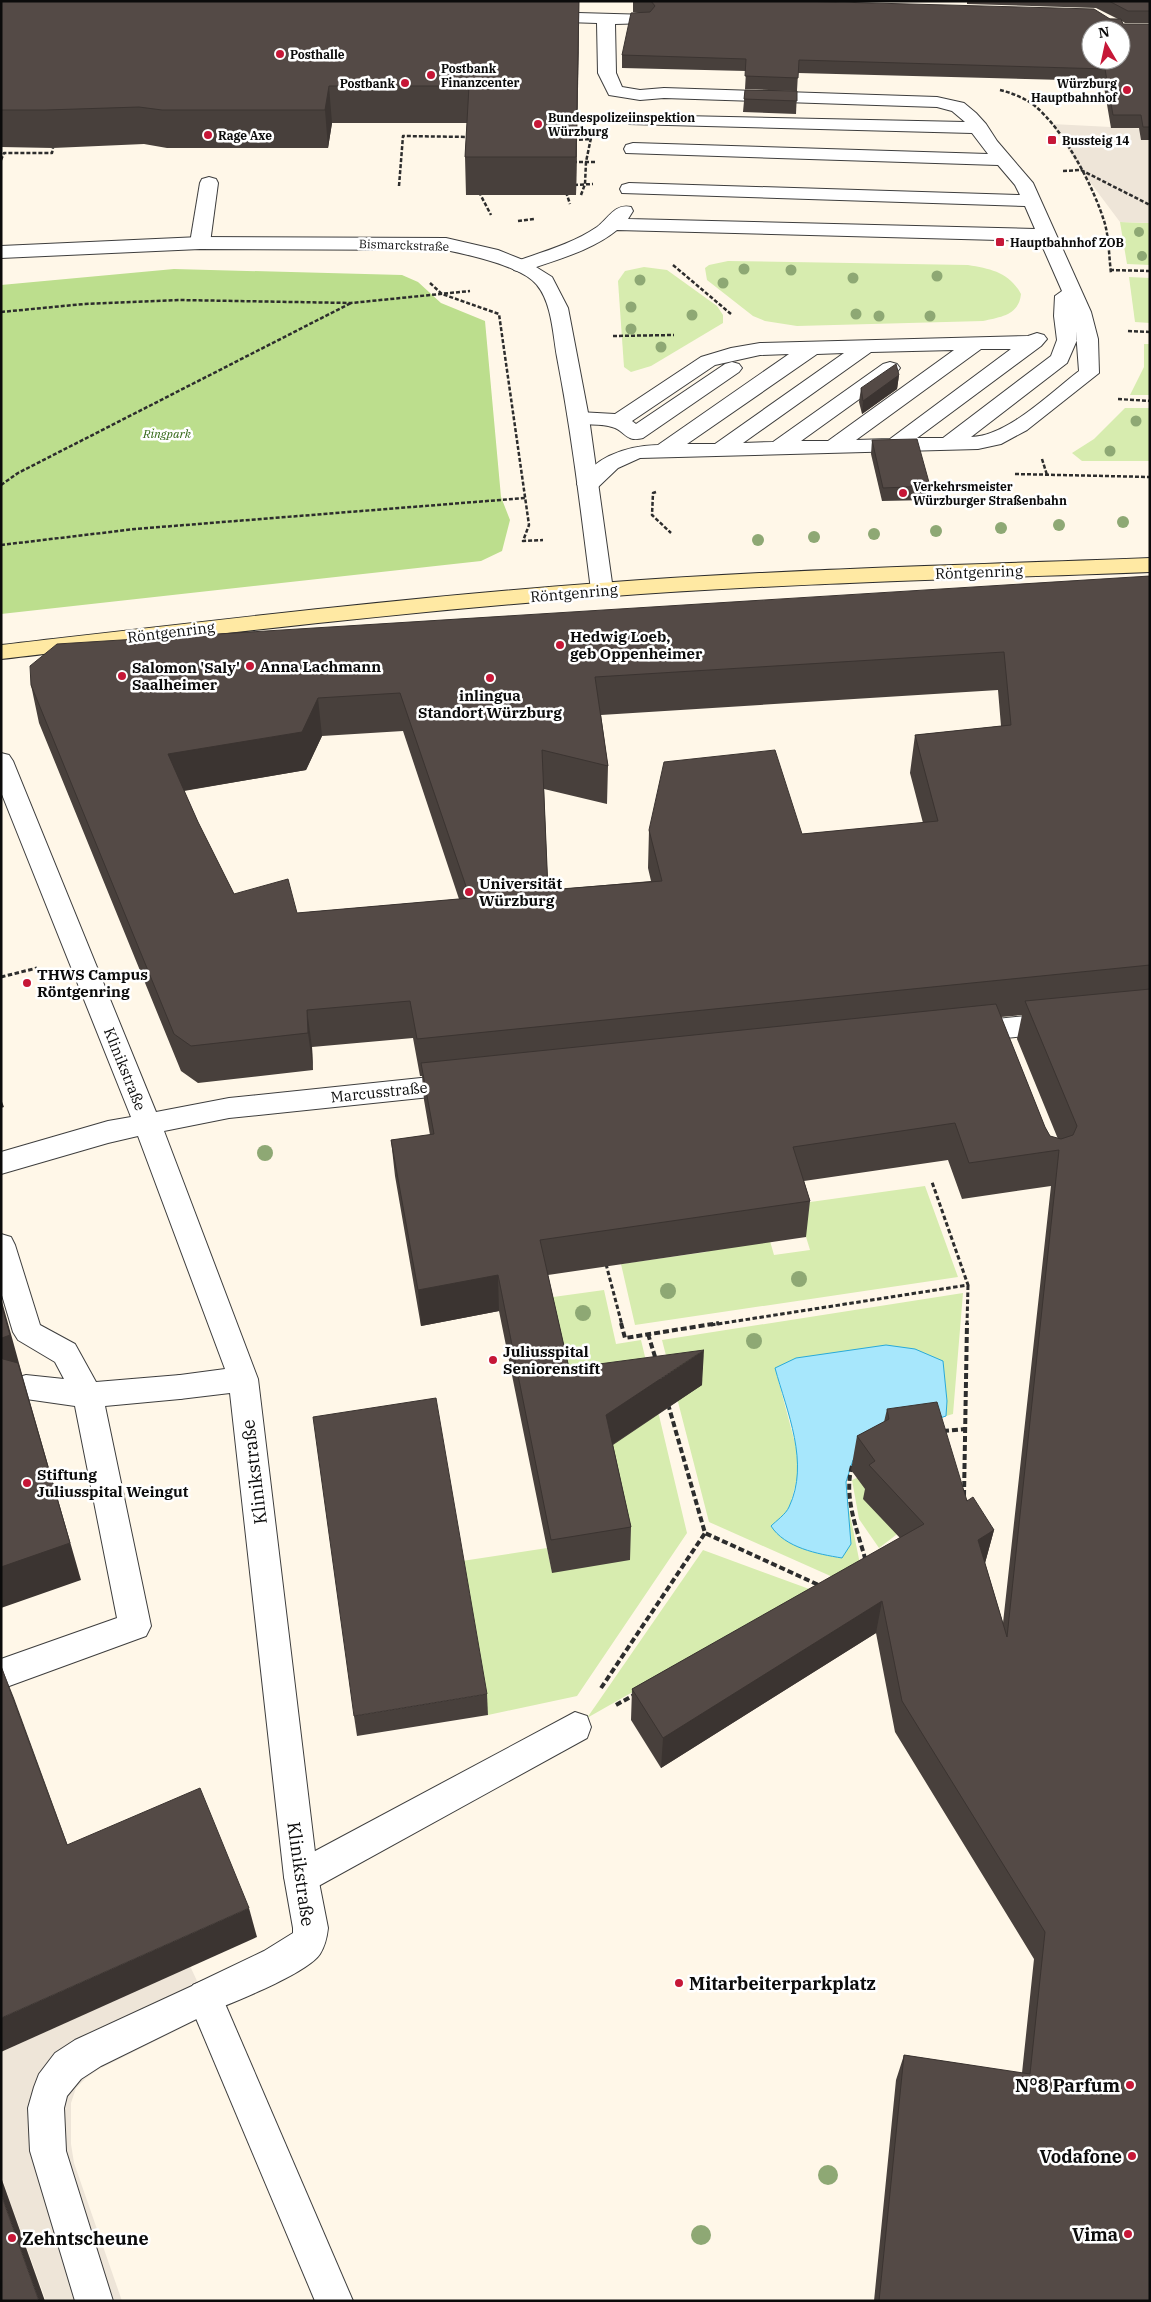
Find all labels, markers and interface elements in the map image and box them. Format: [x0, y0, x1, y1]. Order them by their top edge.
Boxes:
north arrow [1081, 20, 1131, 70]
text: N [1097, 22, 1111, 42]
place label: Posthalle [290, 47, 345, 62]
marker: Posthalle [274, 48, 286, 60]
place label: Postbank Finanzcenter [441, 61, 520, 90]
marker: Postbank Finanzcenter [425, 69, 437, 81]
place label: Postbank [340, 76, 396, 91]
place label: Würzburg Hauptbahnhof [1031, 76, 1118, 105]
marker: Postbank [399, 77, 411, 89]
marker: Würzburg Hauptbahnhof [1121, 84, 1133, 96]
place label: Bundespolizeiinspektion Würzburg [548, 110, 695, 139]
marker: Bundespolizeiinspektion Würzburg [532, 118, 544, 130]
place label: Rage Axe [218, 128, 272, 143]
marker: Rage Axe [202, 129, 214, 141]
place label: Bussteig 14 [1062, 133, 1130, 148]
marker: Bussteig 14 [1046, 134, 1058, 146]
place label: Hauptbahnhof ZOB [1010, 235, 1124, 250]
street label: Bismarckstraße [359, 236, 449, 254]
marker: Hauptbahnhof ZOB [994, 236, 1006, 248]
park label: Ringpark [142, 426, 192, 441]
place label: Verkehrsmeister Würzburger Straßenbahn [913, 479, 1067, 508]
marker: Verkehrsmeister Würzburger Straßenbahn [897, 487, 909, 499]
street label: Röntgenring [935, 561, 1023, 583]
street label: Röntgenring [529, 580, 619, 606]
street label: Röntgenring [126, 617, 216, 647]
place label: Hedwig Loeb, geb Oppenheimer [570, 627, 703, 663]
marker: Hedwig Loeb, geb Oppenheimer [554, 639, 566, 651]
place label: Anna Lachmann [260, 657, 381, 676]
place label: Salomon 'Saly' Saalheimer [132, 658, 240, 694]
marker: Anna Lachmann [244, 660, 256, 672]
marker: Salomon 'Saly' Saalheimer [116, 670, 128, 682]
marker: inlingua Standort Würzburg [484, 672, 496, 684]
place label: inlingua Standort Würzburg [418, 686, 562, 722]
place label: Universität Würzburg [479, 874, 562, 910]
marker: Universität Würzburg [463, 886, 475, 898]
place label: THWS Campus Röntgenring [37, 965, 148, 1001]
marker: THWS Campus Röntgenring [21, 977, 33, 989]
street label: Klinikstraße [100, 1025, 150, 1113]
street label: Marcusstraße [330, 1077, 428, 1107]
place label: Juliusspital Seniorenstift [503, 1342, 600, 1378]
marker: Juliusspital Seniorenstift [487, 1354, 499, 1366]
street label: Klinikstraße [236, 1418, 272, 1526]
place label: Stiftung Juliusspital Weingut [37, 1465, 189, 1501]
marker: Stiftung Juliusspital Weingut [21, 1477, 33, 1489]
street label: Klinikstraße [282, 1820, 320, 1928]
place label: Mitarbeiterparkplatz [689, 1972, 876, 1995]
marker: Mitarbeiterparkplatz [673, 1977, 685, 1989]
place label: N°8 Parfum [1015, 2074, 1121, 2097]
marker: N°8 Parfum [1124, 2079, 1136, 2091]
place label: Vodafone [1039, 2145, 1122, 2168]
marker: Vodafone [1126, 2150, 1138, 2162]
place label: Vima [1072, 2223, 1118, 2246]
place label: Zehntscheune [22, 2227, 149, 2250]
marker: Vima [1122, 2228, 1134, 2240]
marker: Zehntscheune [6, 2232, 18, 2244]

